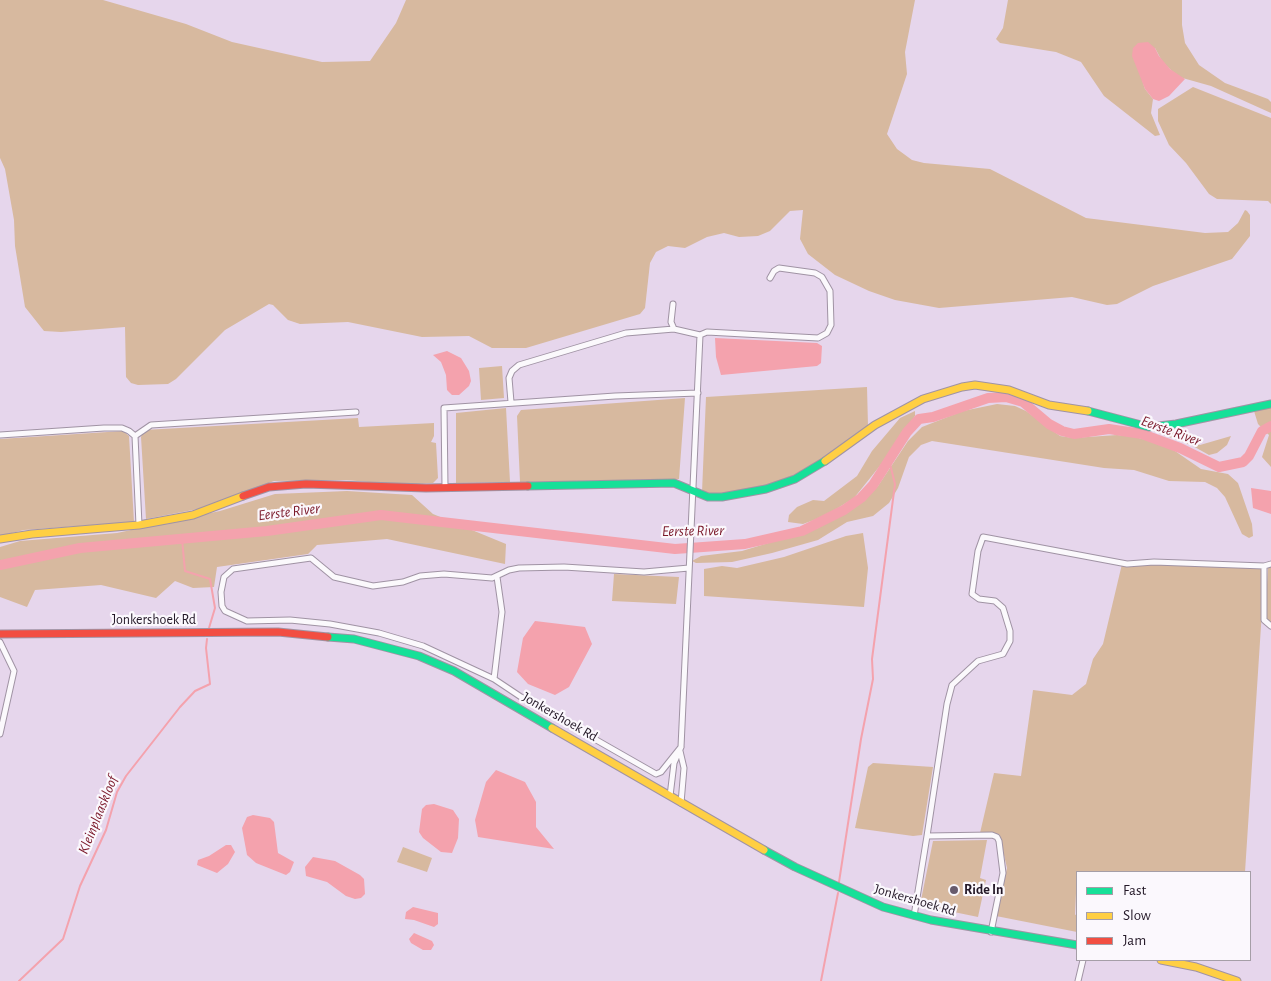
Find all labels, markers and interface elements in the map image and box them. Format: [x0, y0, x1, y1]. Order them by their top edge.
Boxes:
water label: Eerste River [1139, 412, 1203, 450]
water label: Eerste River [257, 499, 321, 525]
water label: Eerste River [662, 521, 724, 541]
street label: Jonkershoek Rd [112, 612, 196, 628]
street label: Jonkershoek Rd [519, 689, 601, 745]
water label: Kleinplaaskloof [74, 773, 122, 857]
legend [1076, 871, 1251, 961]
street label: Jonkershoek Rd [872, 880, 958, 920]
place label: Ride In [964, 882, 1003, 898]
text: Fast [1123, 883, 1146, 898]
marker: Ride In [948, 884, 960, 896]
text: Slow [1123, 908, 1151, 923]
text: Jam [1123, 933, 1146, 948]

